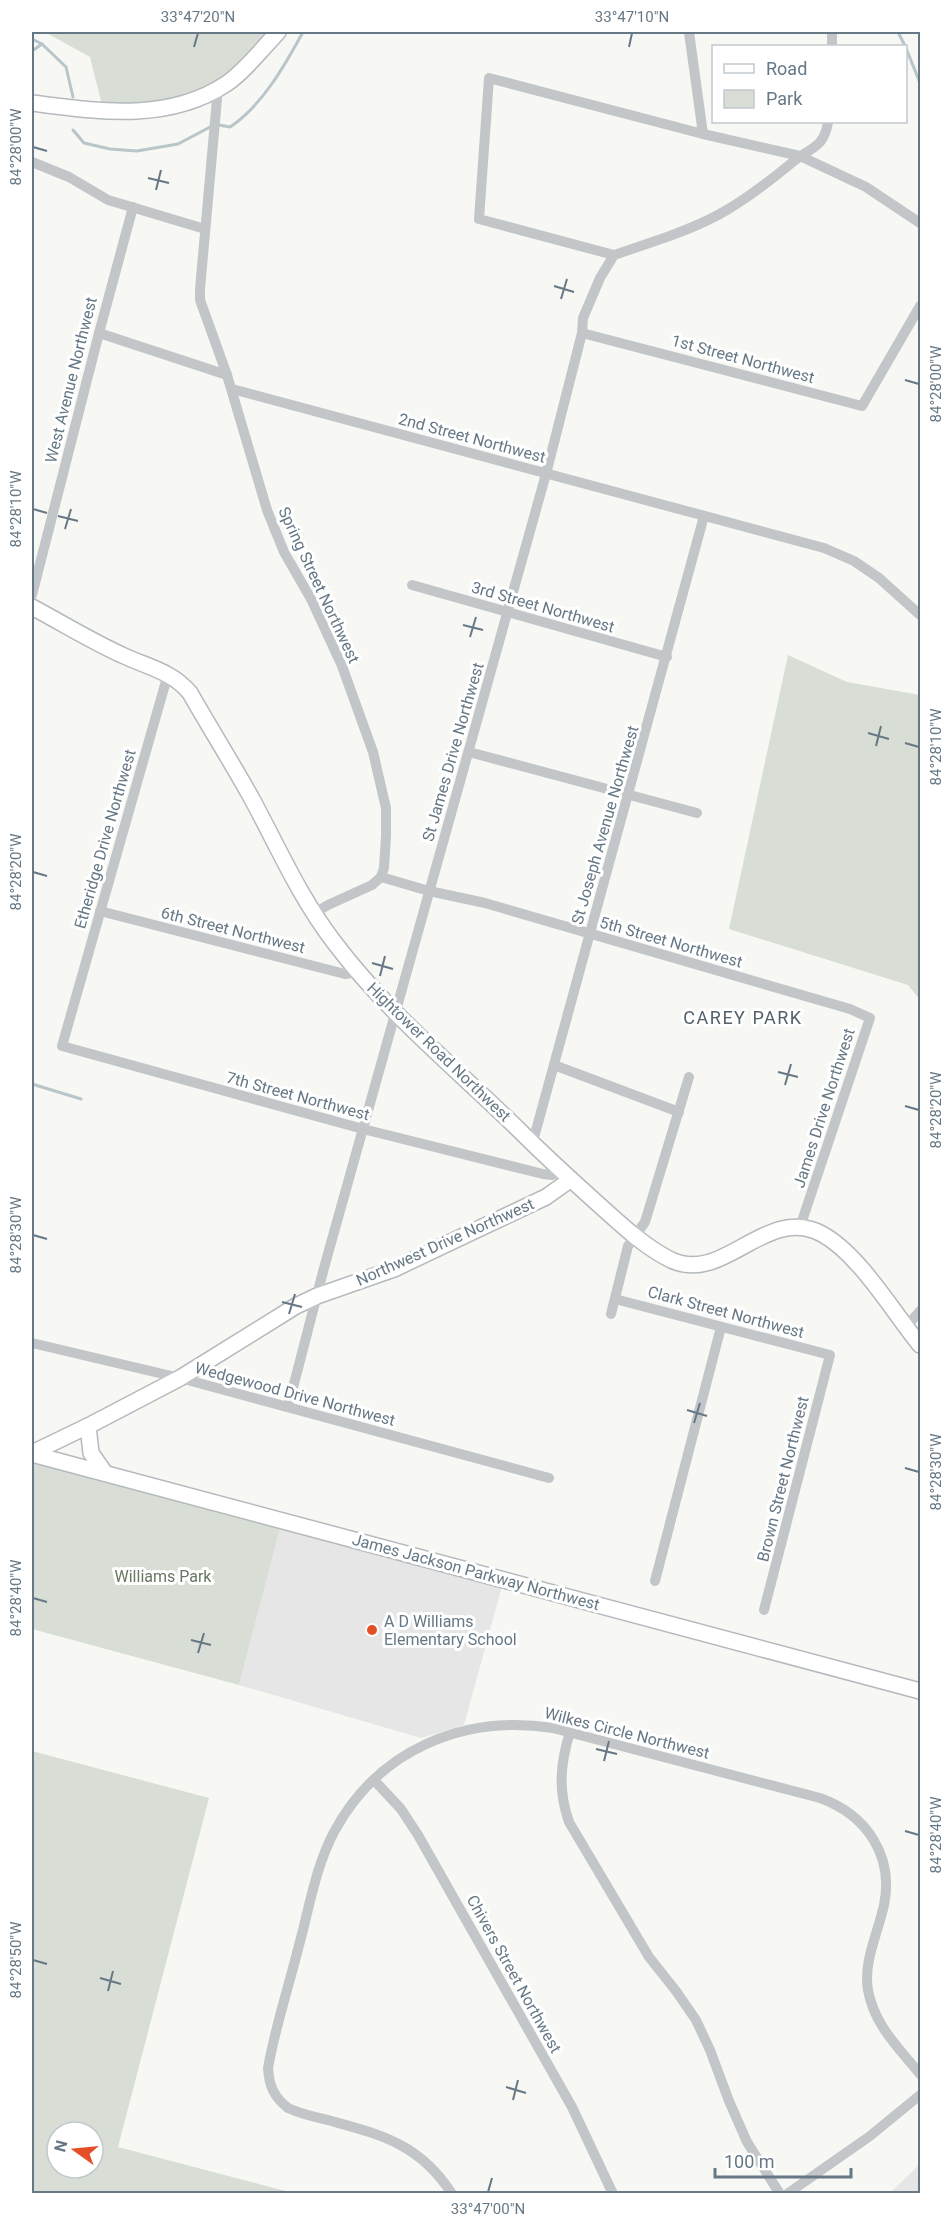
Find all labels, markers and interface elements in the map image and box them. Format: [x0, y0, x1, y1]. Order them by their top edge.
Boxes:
text: 33°47'20"N [161, 8, 235, 26]
text: 33°47'10"N [595, 8, 669, 26]
legend [712, 45, 907, 123]
text: Road [766, 58, 807, 79]
text: Park [766, 88, 803, 109]
text: 84°28'00"W [7, 109, 25, 185]
street label: West Avenue Northwest [41, 295, 101, 465]
street label: 1st Street Northwest [670, 331, 816, 387]
text: 84°28'00"W [927, 346, 945, 422]
street label: 2nd Street Northwest [396, 409, 548, 467]
text: 84°28'10"W [7, 471, 25, 547]
street label: Spring Street Northwest [274, 504, 364, 666]
street label: 3rd Street Northwest [469, 577, 617, 637]
street label: St James Drive Northwest [418, 660, 488, 844]
text: 84°28'10"W [927, 709, 945, 785]
street label: St Joseph Avenue Northwest [567, 723, 643, 927]
street label: Etheridge Drive Northwest [70, 747, 140, 931]
text: 84°28'20"W [7, 834, 25, 910]
street label: 6th Street Northwest [159, 903, 307, 957]
street label: 5th Street Northwest [597, 913, 745, 971]
street label: Hightower Road Northwest [363, 978, 515, 1126]
district label: CAREY PARK [683, 1007, 803, 1028]
street label: James Drive Northwest [789, 1026, 859, 1190]
street label: 7th Street Northwest [224, 1068, 372, 1124]
text: 84°28'20"W [927, 1072, 945, 1148]
street label: Northwest Drive Northwest [353, 1194, 537, 1290]
text: 84°28'30"W [7, 1197, 25, 1273]
street label: Clark Street Northwest [646, 1282, 806, 1342]
street label: Wedgewood Drive Northwest [193, 1358, 397, 1430]
street label: Brown Street Northwest [753, 1394, 813, 1564]
text: 84°28'30"W [927, 1434, 945, 1510]
street label: James Jackson Parkway Northwest [350, 1530, 602, 1614]
text: 84°28'40"W [7, 1560, 25, 1636]
park label: Williams Park [115, 1567, 212, 1586]
place label: A D Williams Elementary School [384, 1612, 517, 1649]
marker: A D Williams Elementary School [365, 1623, 379, 1637]
street label: Wilkes Circle Northwest [543, 1703, 711, 1763]
text: 84°28'40"W [927, 1797, 945, 1873]
street label: Chivers Street Northwest [463, 1892, 565, 2056]
text: 84°28'50"W [7, 1922, 25, 1998]
north arrow [45, 2120, 105, 2180]
text: N [50, 2138, 72, 2154]
scale bar [715, 2141, 852, 2179]
text: 100 m [724, 2151, 775, 2172]
text: 33°47'00"N [451, 2200, 525, 2218]

